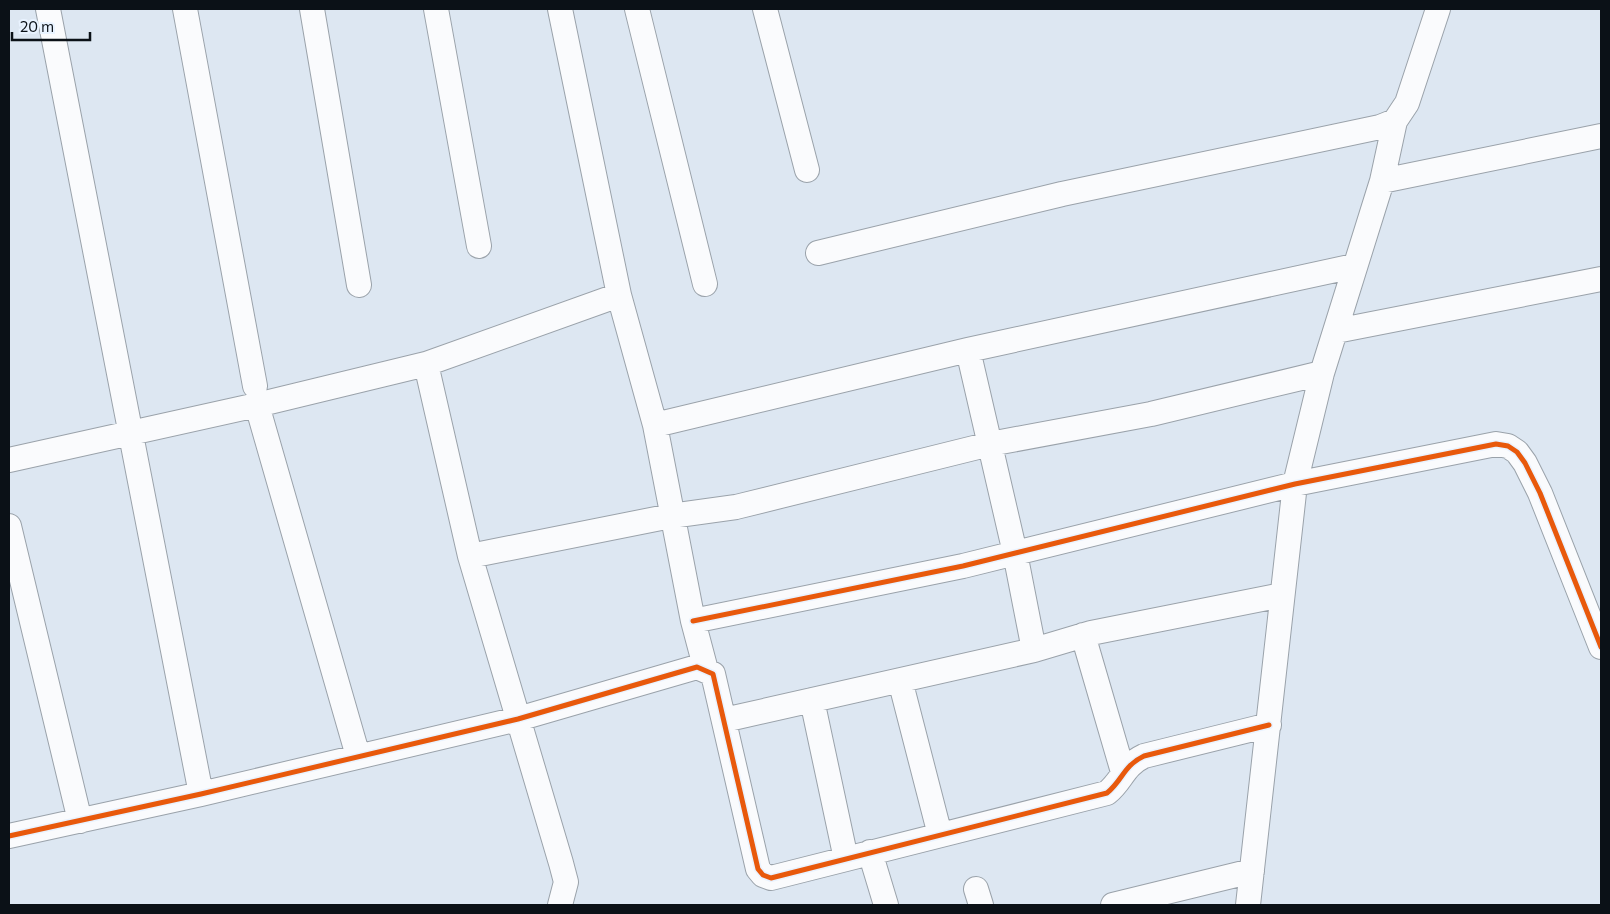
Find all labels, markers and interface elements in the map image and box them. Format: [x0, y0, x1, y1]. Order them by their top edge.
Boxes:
scale bar [12, 10, 90, 42]
text: 20 m [20, 17, 54, 35]

